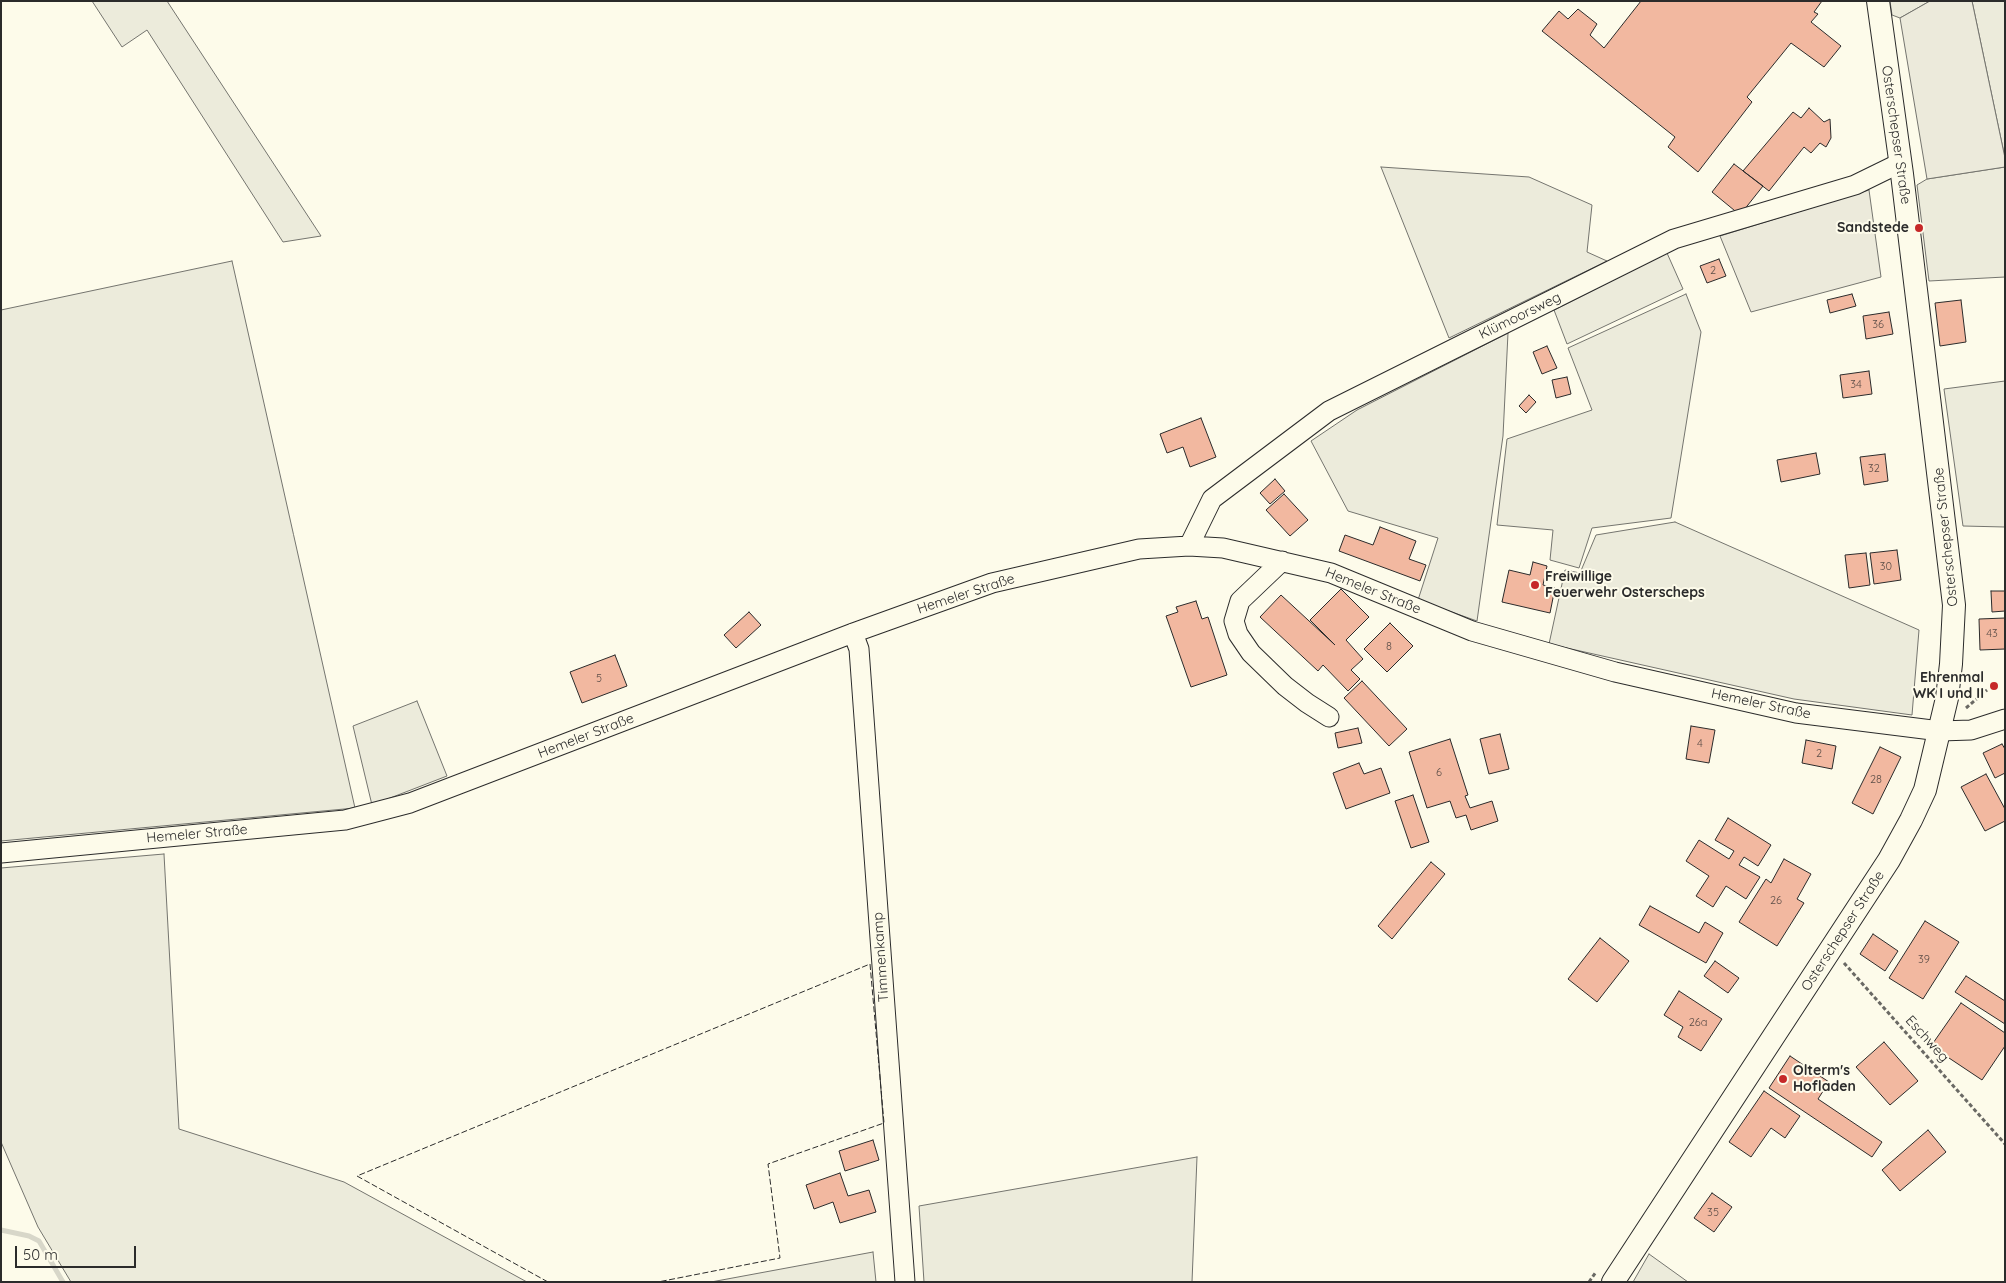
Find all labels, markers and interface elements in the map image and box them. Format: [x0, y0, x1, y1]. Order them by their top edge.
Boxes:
street label: Osterschepser Straße [1878, 65, 1914, 205]
place label: Sandstede [1837, 220, 1909, 236]
marker: Sandstede [1913, 222, 1925, 234]
house number: 2 [1710, 264, 1716, 278]
street label: Klümoorsweg [1476, 289, 1564, 343]
house number: 36 [1872, 318, 1884, 332]
house number: 34 [1850, 378, 1862, 392]
house number: 32 [1868, 462, 1880, 476]
street label: Osterschepser Straße [1930, 467, 1962, 607]
house number: 30 [1880, 560, 1892, 574]
street label: Hemeler Straße [1323, 564, 1423, 618]
place label: Freiwillige Feuerwehr Osterscheps [1545, 569, 1705, 602]
street label: Hemeler Straße [915, 570, 1017, 618]
marker: Freiwillige Feuerwehr Osterscheps [1529, 579, 1541, 591]
house number: 43 [1986, 627, 1998, 641]
house number: 8 [1386, 640, 1392, 654]
place label: Ehrenmal WK I und II [1913, 670, 1984, 702]
house number: 5 [596, 672, 602, 686]
marker: Ehrenmal WK I und II [1988, 680, 2000, 692]
street label: Hemeler Straße [1710, 685, 1812, 723]
street label: Hemeler Straße [536, 710, 636, 762]
house number: 4 [1697, 737, 1703, 751]
house number: 2 [1816, 747, 1822, 761]
house number: 6 [1436, 766, 1442, 780]
house number: 28 [1870, 773, 1882, 787]
street label: Hemeler Straße [146, 821, 248, 847]
street label: Osterschepser Straße [1798, 868, 1888, 994]
house number: 26 [1770, 894, 1782, 908]
street label: Timmenkamp [869, 911, 893, 1003]
house number: 39 [1918, 953, 1930, 967]
street label: Eschweg [1902, 1012, 1952, 1066]
house number: 26a [1689, 1016, 1707, 1030]
place label: Olterm's Hofladen [1793, 1063, 1856, 1096]
marker: Olterm's Hofladen [1777, 1073, 1789, 1085]
house number: 35 [1707, 1206, 1719, 1220]
scale bar [18, 1236, 139, 1268]
text: 50 m [23, 1245, 58, 1264]

